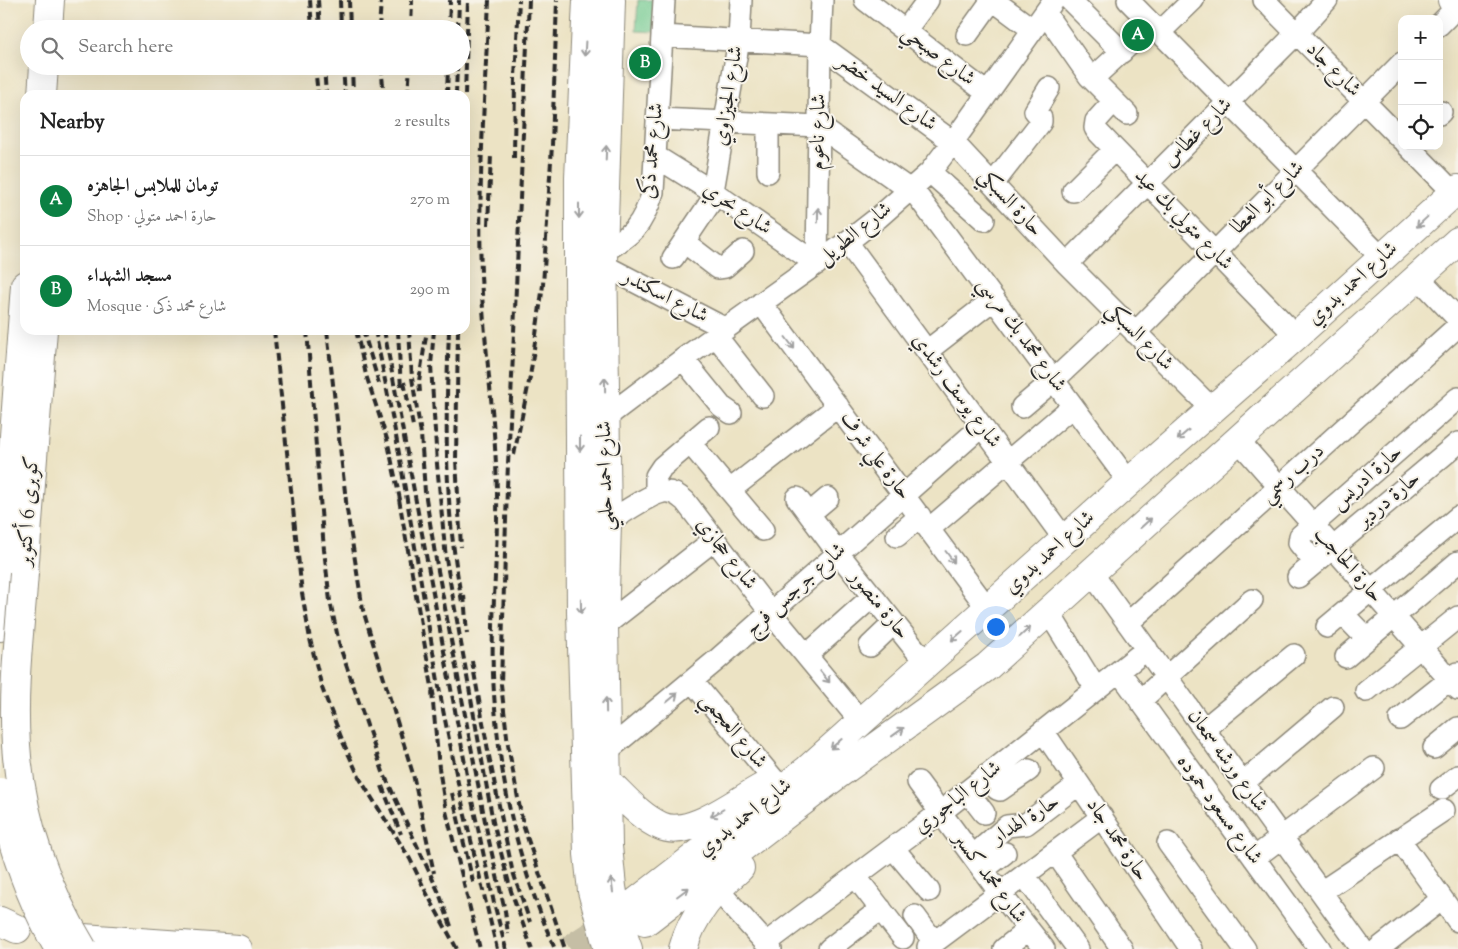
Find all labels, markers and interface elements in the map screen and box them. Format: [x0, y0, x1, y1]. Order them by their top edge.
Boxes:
map controls [1398, 15, 1443, 150]
button: + [1398, 15, 1443, 60]
pin: A [1122, 16, 1154, 54]
street label: شارع صبحي [893, 18, 981, 96]
search box [20, 20, 470, 75]
icon: search [38, 34, 66, 62]
text: Search here [78, 34, 173, 61]
street label: شارع جاد [1298, 35, 1368, 105]
one-way arrow [581, 40, 590, 56]
pin: B [629, 44, 661, 82]
street label: شارع الجيزاوي [706, 44, 753, 148]
street label: شارع السيد خضر [829, 45, 943, 140]
button: − [1398, 60, 1443, 105]
street label: شارع غطاس [1156, 91, 1240, 175]
street label: شارع ناعوم [803, 94, 836, 171]
street label: شارع محمد ذكى [634, 102, 673, 201]
button: locate [1398, 105, 1443, 150]
text: Nearby [40, 108, 105, 138]
text: 2 results [394, 111, 450, 134]
one-way arrow [601, 145, 611, 162]
street label: شارع أبو العطا [1223, 153, 1312, 242]
street label: حارة السبكي [969, 162, 1049, 245]
street label: شارع متولي بك عيد [1126, 162, 1240, 279]
text: تومان للملابس الجاهزه [87, 173, 218, 200]
street label: شارع بحري [696, 175, 778, 244]
text: A [50, 189, 63, 212]
text: 270 m [410, 189, 450, 212]
street label: شارع الطويل [811, 195, 900, 274]
one-way arrow [574, 202, 584, 219]
text: Shop · حارة احمد متولي [87, 206, 216, 229]
one-way arrow [813, 207, 823, 224]
one-way arrow [1416, 216, 1429, 228]
street label: شارع احمد بدوي [1301, 235, 1406, 334]
street label: شارع اسكندر [614, 262, 713, 332]
text: مسجد الشهداء [87, 263, 172, 290]
street label: شارع محمد بك مرسي [966, 271, 1073, 401]
text: B [51, 279, 61, 302]
text: 290 m [410, 279, 450, 302]
text: Mosque · شارع محمد ذكى [87, 296, 226, 319]
street label: شارع السبكي [1096, 296, 1180, 380]
street label: شارع يوسف رشدي [903, 327, 1008, 455]
one-way arrow [785, 336, 796, 349]
one-way arrow [600, 378, 610, 394]
street label: حارة علي شرف [829, 405, 918, 508]
street label: شارع احمد حلمي [590, 421, 625, 531]
one-way arrow [1177, 429, 1190, 440]
one-way arrow [575, 435, 585, 451]
street label: درب رسمي [1254, 437, 1334, 513]
street label: حارة ادريس [1324, 438, 1410, 518]
street label: كوبرى 6 أكتوبر [8, 454, 48, 569]
street label: حارة دردير [1349, 464, 1428, 537]
street label: شارع احمد بدوي [998, 504, 1103, 603]
street label: شارع حجازي [687, 511, 764, 597]
one-way arrow [1140, 517, 1153, 529]
street label: حارة الحاجب [1306, 520, 1390, 610]
street label: شارع جرجس فرج [739, 536, 855, 645]
one-way arrow [945, 550, 955, 564]
street label: حارة منصور [840, 562, 917, 646]
one-way arrow [576, 598, 585, 614]
your location [983, 614, 1009, 640]
one-way arrow [1019, 626, 1032, 638]
one-way arrow [951, 630, 964, 642]
one-way arrow [819, 671, 830, 684]
street label: شارع العجمي [690, 686, 774, 778]
one-way arrow [665, 693, 678, 704]
one-way arrow [601, 698, 610, 714]
street label: شارع ورشه سمعان [1178, 703, 1275, 819]
one-way arrow [891, 727, 905, 737]
one-way arrow [830, 739, 843, 750]
street label: شارع مسعود حموده [1168, 749, 1269, 872]
street label: شارع الباجوري [908, 754, 1009, 843]
street label: شارع احمد بدوي [691, 771, 799, 865]
street label: حارة الهدار [984, 787, 1066, 854]
street label: حارة محمد جاد [1078, 792, 1156, 888]
one-way arrow [711, 808, 725, 818]
street label: شارع محمد كسبر [943, 824, 1033, 931]
one-way arrow [607, 877, 617, 893]
one-way arrow [676, 887, 690, 897]

